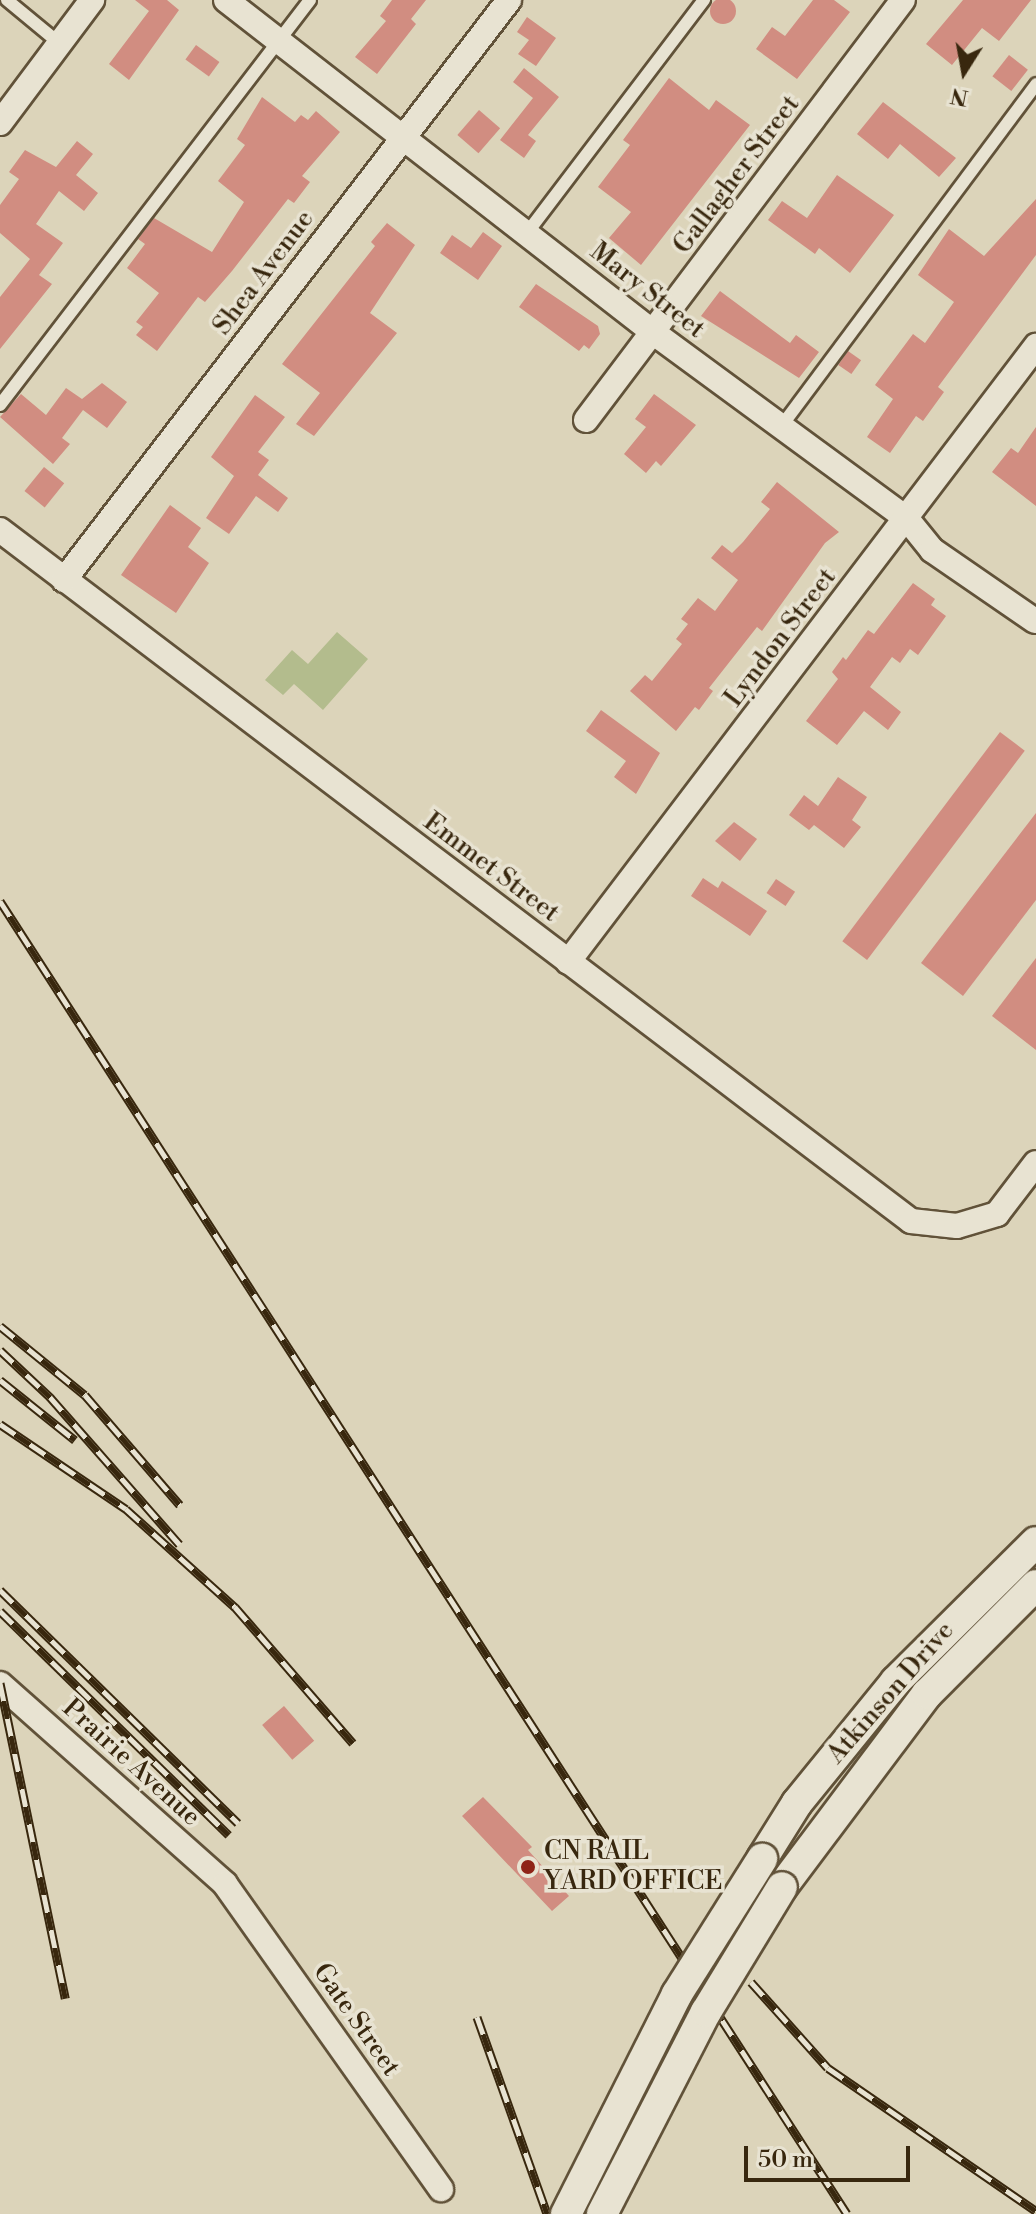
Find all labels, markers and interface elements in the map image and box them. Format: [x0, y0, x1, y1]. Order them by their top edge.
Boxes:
north arrow [924, 32, 1004, 112]
text: N [948, 81, 970, 111]
street label: Gallagher Street [667, 90, 807, 260]
street label: Shea Avenue [207, 205, 321, 341]
street label: Mary Street [583, 237, 711, 345]
street label: Lyndon Street [719, 562, 843, 714]
street label: Emmet Street [417, 807, 565, 929]
street label: Atkinson Drive [821, 1616, 961, 1770]
street label: Prairie Avenue [55, 1693, 207, 1833]
place label: CN RAIL YARD OFFICE [544, 1836, 722, 1898]
marker: CN RAIL YARD OFFICE [519, 1858, 537, 1876]
street label: Gate Street [306, 1958, 406, 2082]
scale bar [748, 2130, 914, 2180]
text: 50 m [758, 2145, 813, 2175]

